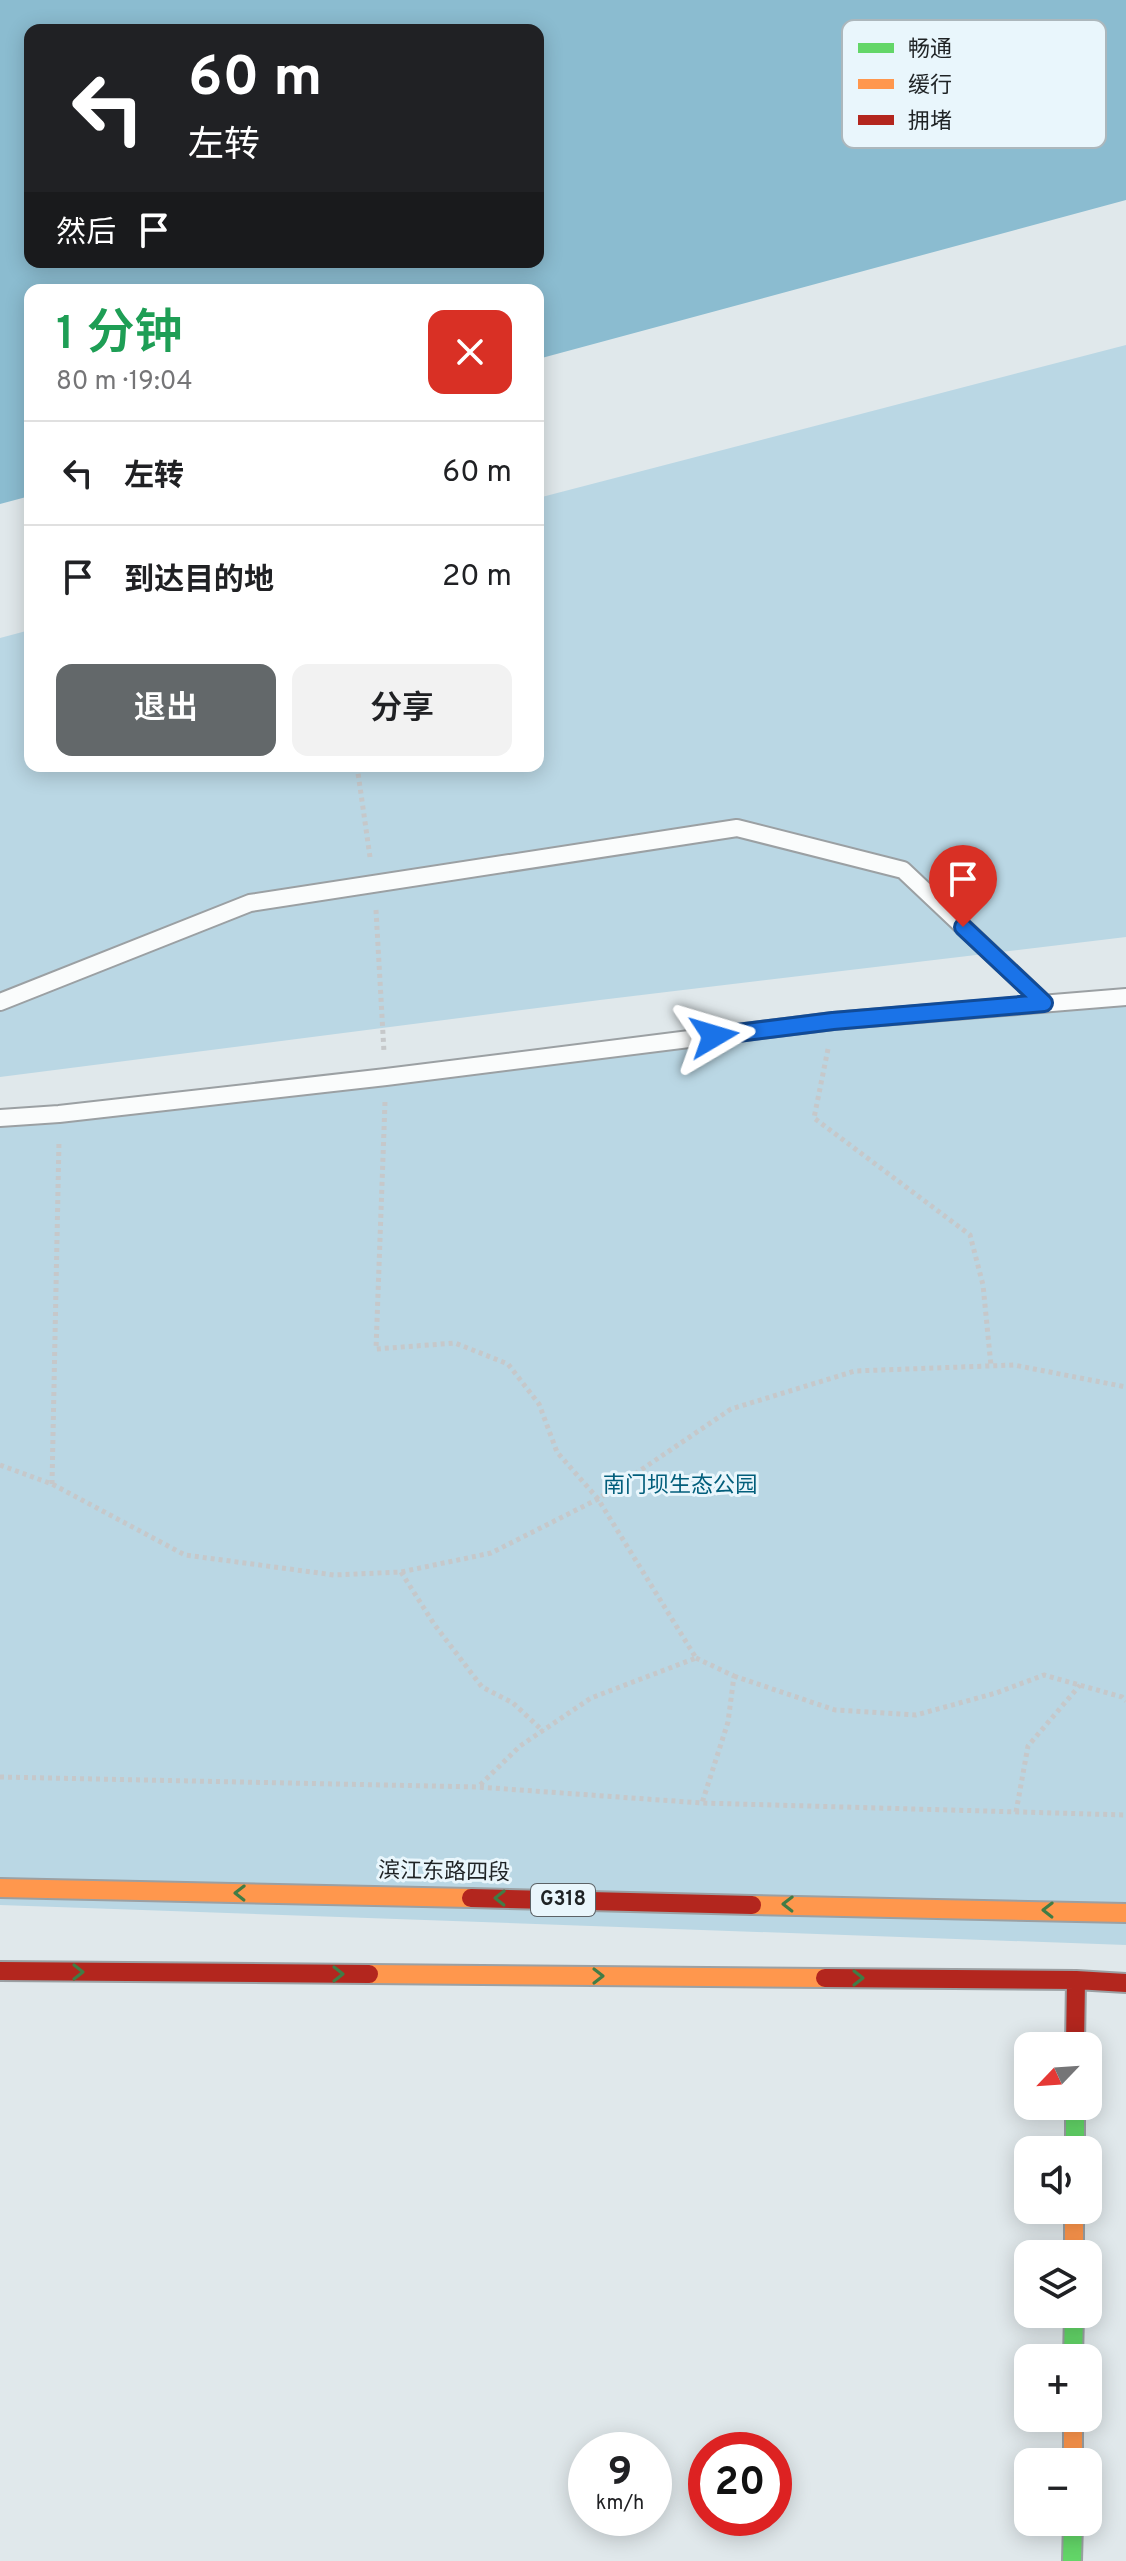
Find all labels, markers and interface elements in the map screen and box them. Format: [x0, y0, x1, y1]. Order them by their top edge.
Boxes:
legend [842, 20, 1106, 148]
text: 畅通 [908, 37, 952, 64]
text: 60 m [188, 45, 322, 115]
icon: left [56, 56, 160, 160]
text: 缓行 [908, 73, 952, 100]
text: 拥堵 [908, 109, 952, 136]
text: 左转 [188, 124, 260, 170]
icon: arrive [132, 208, 176, 252]
text: 然后 [56, 216, 116, 253]
text: 1 分钟 [56, 306, 183, 366]
button: close [428, 310, 512, 394]
text: 80 m · 19:04 [56, 366, 193, 399]
icon: left [56, 451, 100, 495]
text: 60 m [442, 455, 512, 492]
text: 左转 [124, 459, 184, 496]
icon: arrive [56, 555, 100, 599]
text: 20 m [442, 559, 512, 596]
text: 到达目的地 [124, 563, 274, 600]
button: 退出 [56, 664, 276, 756]
button: 分享 [292, 664, 512, 756]
pin [929, 845, 997, 927]
icon: arrive [941, 857, 985, 901]
position arrow [672, 994, 756, 1078]
park label: 南门坝生态公园 [603, 1473, 757, 1500]
street label: 滨江东路四段 [378, 1858, 510, 1888]
one-way arrow [233, 1884, 246, 1902]
road number: G318 [531, 1884, 595, 1916]
one-way arrow [493, 1890, 506, 1907]
one-way arrow [781, 1896, 794, 1913]
one-way arrow [1041, 1901, 1054, 1918]
one-way arrow [72, 1963, 85, 1981]
one-way arrow [332, 1965, 345, 1983]
one-way arrow [592, 1967, 605, 1985]
one-way arrow [852, 1969, 865, 1987]
north arrow [1014, 2032, 1102, 2120]
map controls [1014, 2032, 1102, 2536]
button: sound [1014, 2136, 1102, 2224]
button: layers [1014, 2240, 1102, 2328]
button: + [1014, 2344, 1102, 2432]
speed limit sign: 20 [688, 2432, 792, 2536]
button: − [1014, 2448, 1102, 2536]
text: 9 [608, 2449, 632, 2499]
text: km/h [596, 2491, 644, 2517]

